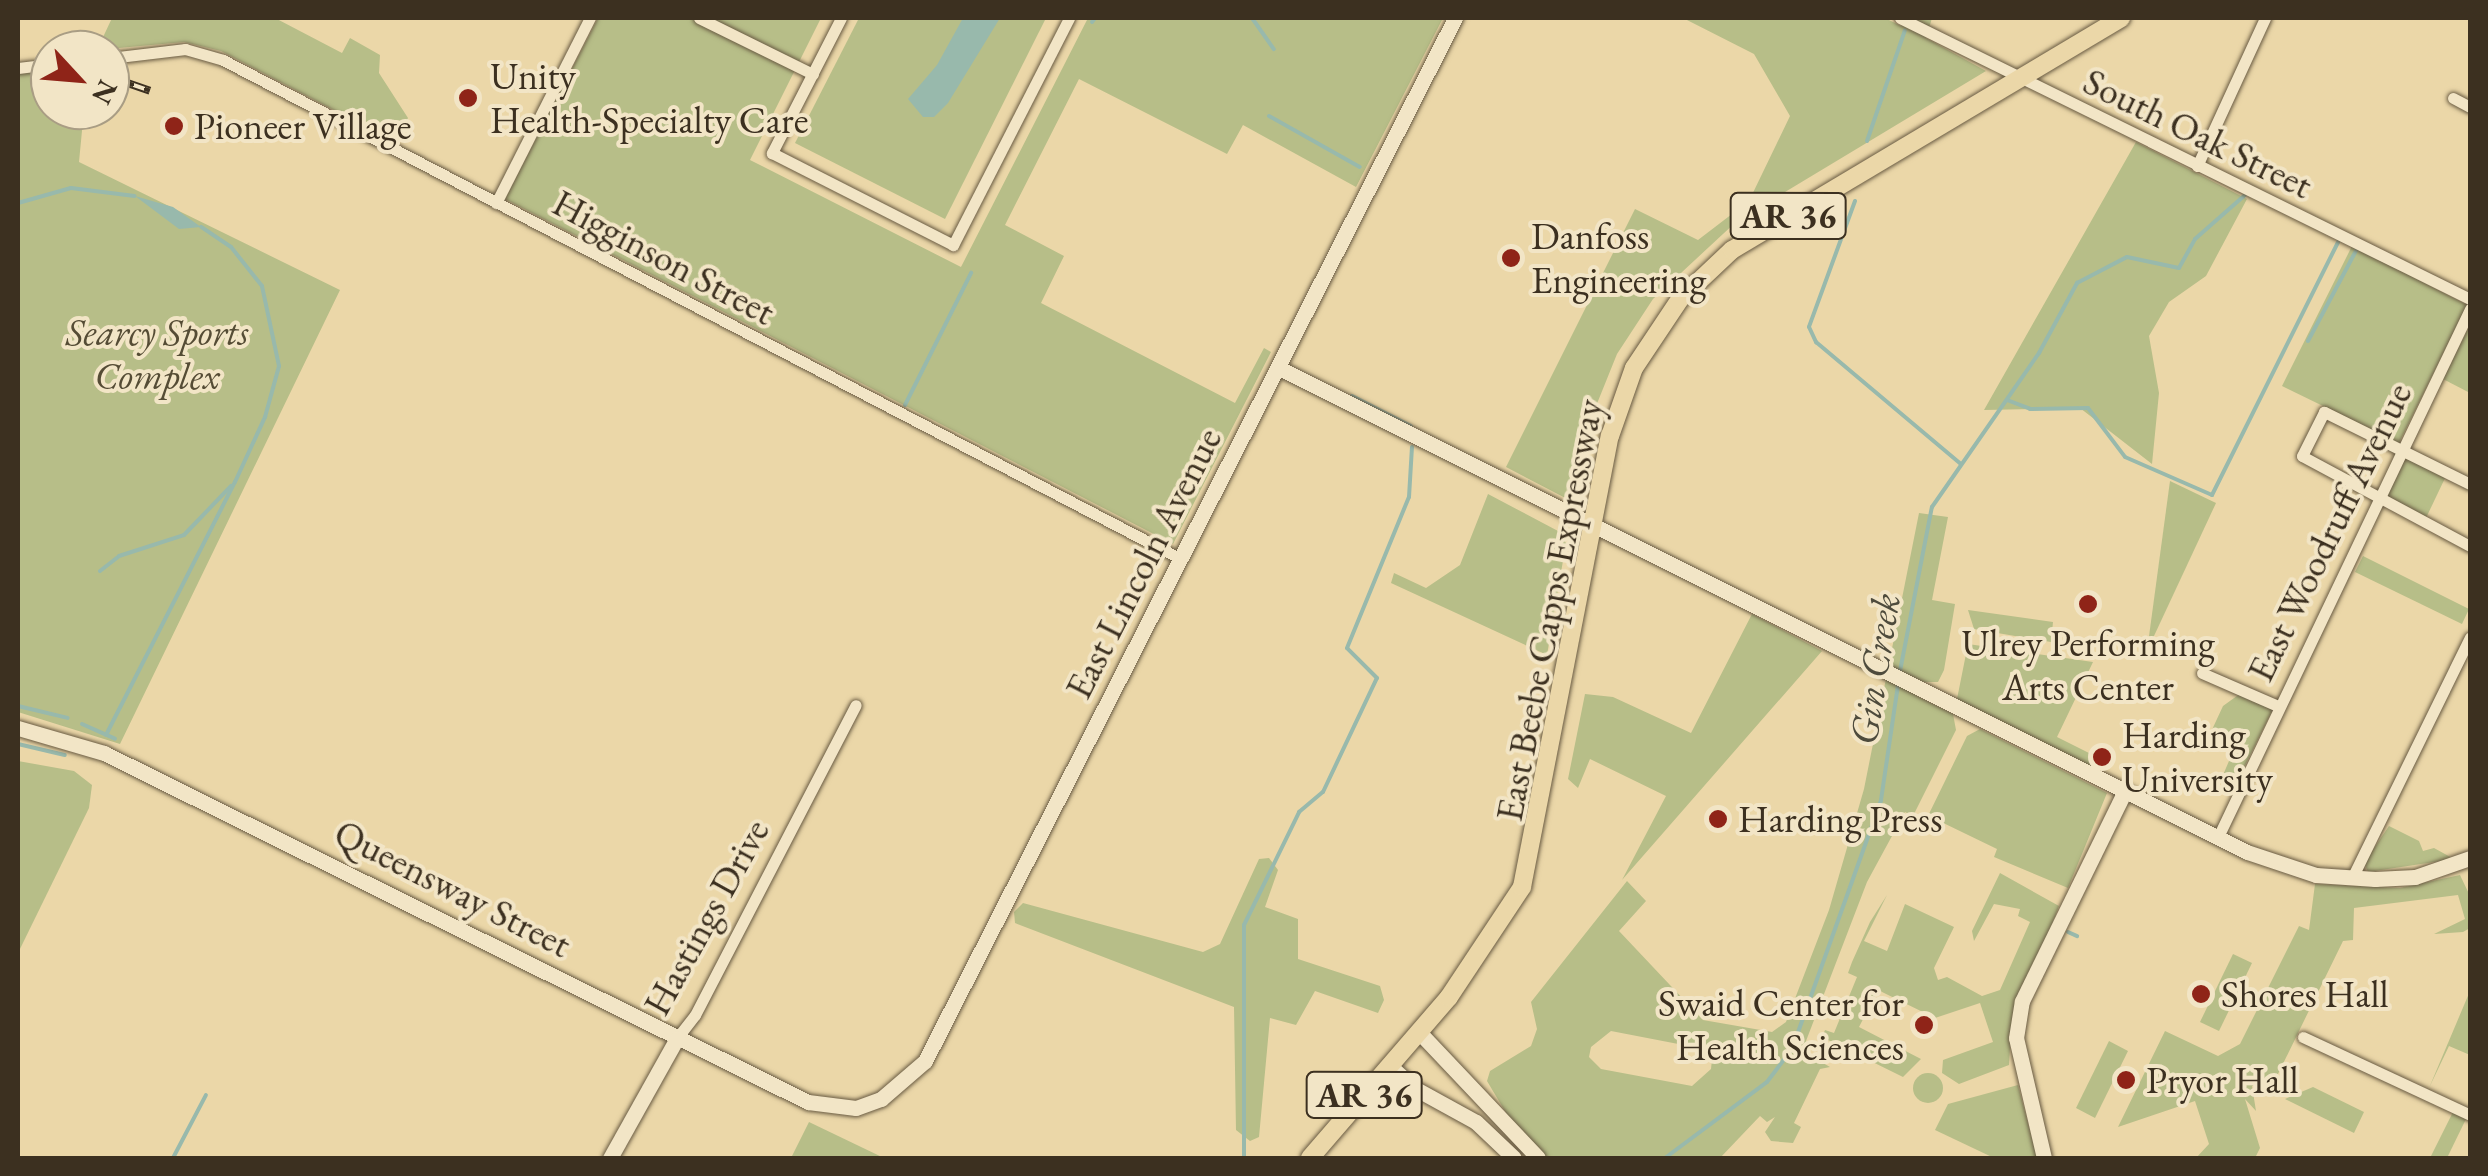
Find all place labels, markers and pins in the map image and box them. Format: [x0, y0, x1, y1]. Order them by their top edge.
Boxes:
place label: Unity Health-Specialty Care [490, 53, 809, 142]
marker: Unity Health-Specialty Care [455, 85, 481, 111]
place label: Pioneer Village [194, 103, 412, 149]
marker: Pioneer Village [163, 115, 185, 137]
place label: Danfoss Engineering [1531, 213, 1706, 302]
marker: Danfoss Engineering [1500, 247, 1522, 269]
marker: Ulrey Performing Arts Center [2077, 593, 2099, 615]
place label: Ulrey Performing Arts Center [1961, 620, 2215, 709]
place label: Harding University [2122, 712, 2273, 802]
marker: Harding University [2091, 746, 2113, 768]
place label: Harding Press [1738, 796, 1942, 842]
marker: Harding Press [1707, 808, 1729, 830]
place label: Shores Hall [2221, 971, 2389, 1017]
place label: Swaid Center for Health Sciences [1658, 980, 1904, 1070]
marker: Shores Hall [2190, 983, 2212, 1005]
marker: Swaid Center for Health Sciences [1913, 1014, 1935, 1036]
place label: Pryor Hall [2146, 1057, 2299, 1103]
marker: Pryor Hall [2115, 1069, 2137, 1091]

